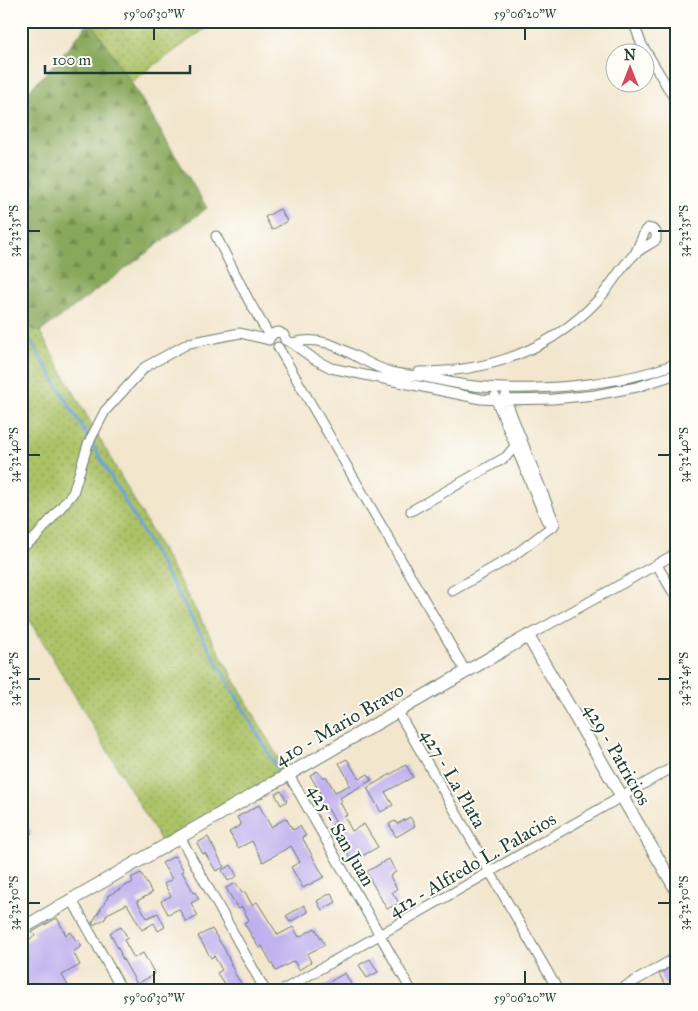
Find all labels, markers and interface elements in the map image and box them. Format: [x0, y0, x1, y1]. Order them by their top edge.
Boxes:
text: 59°06'30"W [123, 7, 185, 21]
text: 59°06'20"W [494, 7, 557, 21]
scale bar [45, 42, 190, 74]
north arrow [606, 42, 656, 92]
text: N [624, 47, 636, 64]
text: 100 m [52, 51, 92, 69]
text: 34°32'35"S [7, 205, 21, 257]
text: 34°32'35"S [677, 205, 691, 257]
text: 34°32'40"S [7, 427, 21, 483]
text: 34°32'40"S [677, 427, 691, 483]
text: 34°32'45"S [7, 652, 21, 706]
text: 34°32'45"S [677, 652, 691, 706]
street label: 410 - Mario Bravo [271, 678, 408, 771]
street label: 429 - Patricios [579, 699, 656, 809]
street label: 427 - La Plata [416, 725, 492, 833]
street label: 425 - San Juan [302, 780, 380, 891]
street label: 412 - Alfredo L. Palacios [384, 807, 560, 922]
text: 34°32'50"S [7, 876, 21, 930]
text: 34°32'50"S [677, 876, 691, 930]
text: 59°06'30"W [123, 991, 185, 1005]
text: 59°06'20"W [494, 991, 557, 1005]

